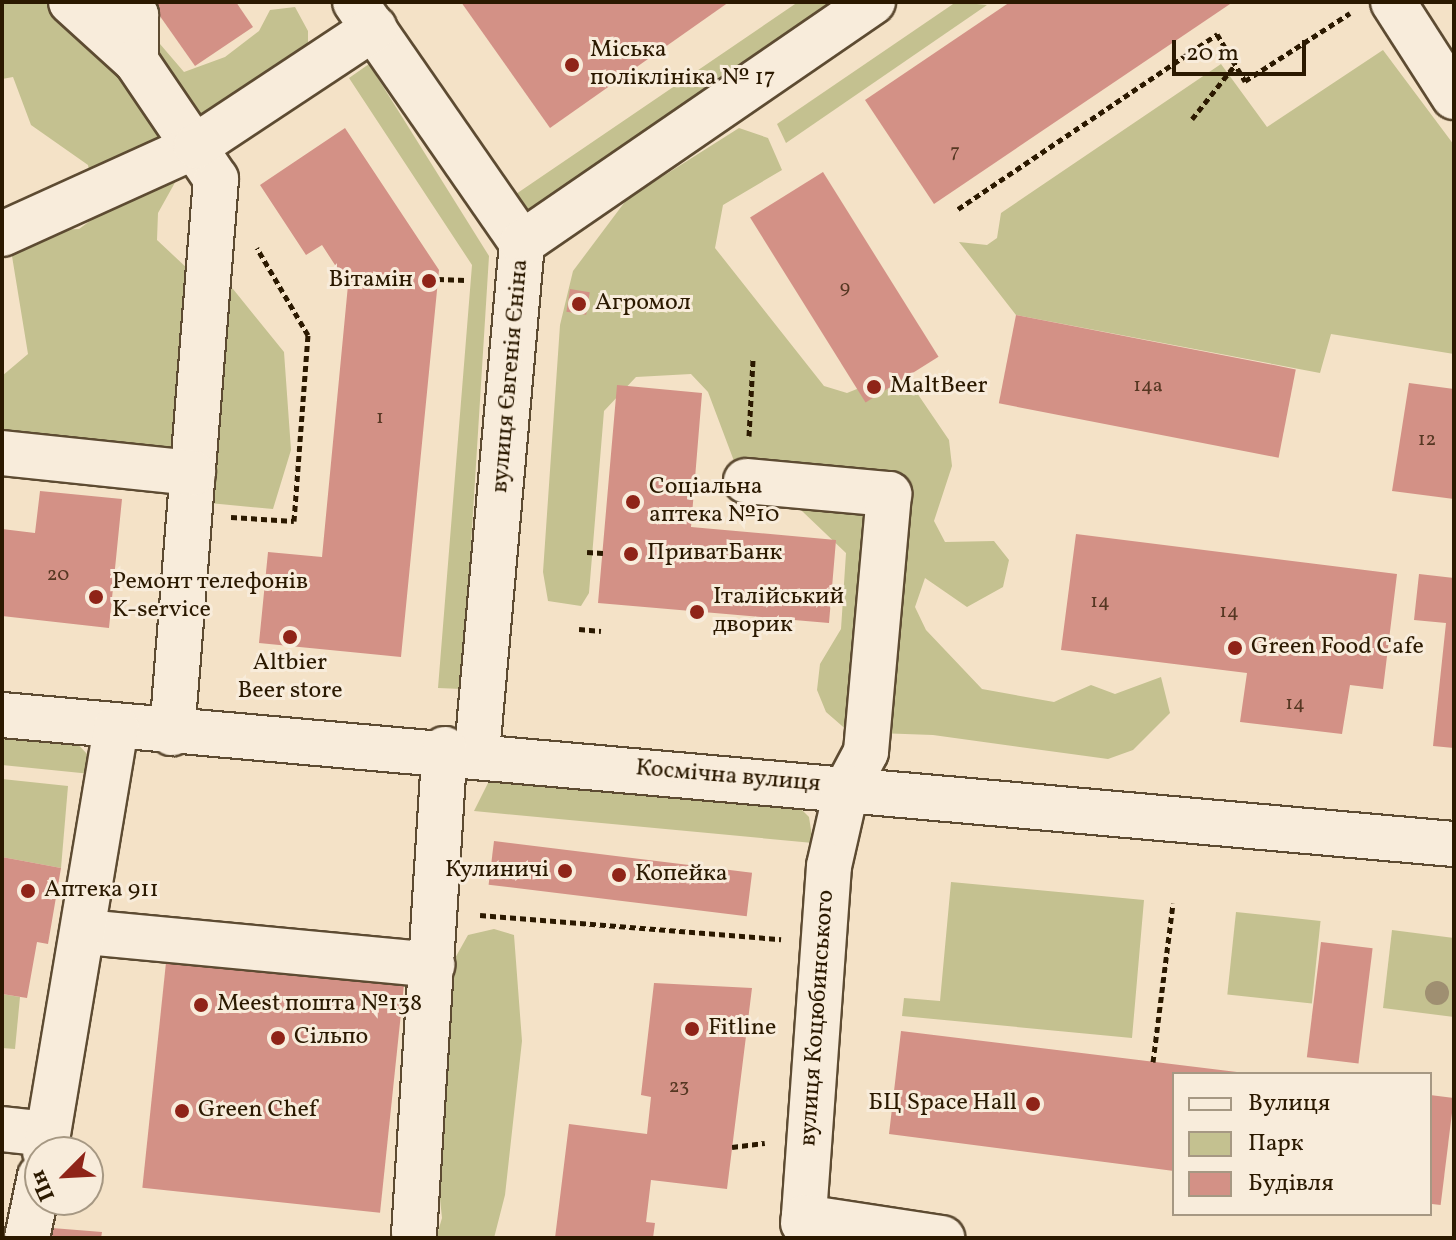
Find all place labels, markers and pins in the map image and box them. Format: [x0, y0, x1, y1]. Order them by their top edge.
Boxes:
place label: Міська поліклініка № 17 [590, 37, 775, 93]
marker: Міська поліклініка № 17 [561, 54, 583, 76]
place label: Вітамін [328, 267, 413, 295]
marker: Вітамін [420, 272, 438, 290]
place label: Агромол [595, 290, 691, 318]
marker: Агромол [570, 295, 588, 313]
place label: MaltBeer [890, 373, 988, 401]
marker: MaltBeer [865, 378, 883, 396]
place label: Соціальна аптека №10 [649, 474, 779, 530]
marker: Соціальна аптека №10 [624, 493, 642, 511]
place label: ПриватБанк [647, 540, 782, 568]
marker: ПриватБанк [622, 545, 640, 563]
place label: Ремонт телефонів K-service [112, 569, 309, 625]
place label: Італійський дворик [713, 584, 844, 640]
marker: Ремонт телефонів K-service [87, 588, 105, 606]
marker: Італійський дворик [688, 603, 706, 621]
marker: Altbier Beer store [281, 628, 299, 646]
place label: Green Food Cafe [1251, 634, 1424, 662]
marker: Green Food Cafe [1226, 639, 1244, 657]
place label: Altbier Beer store [237, 650, 343, 706]
place label: Кулиничі [445, 857, 549, 885]
place label: Копейка [635, 861, 728, 889]
marker: Кулиничі [556, 862, 574, 880]
marker: Копейка [610, 866, 628, 884]
place label: Аптека 911 [44, 877, 159, 905]
marker: Аптека 911 [19, 882, 37, 900]
place label: Meest пошта №138 [217, 991, 422, 1019]
marker: Meest пошта №138 [192, 996, 210, 1014]
place label: Fitline [708, 1015, 776, 1043]
marker: Fitline [683, 1020, 701, 1038]
place label: Сільпо [294, 1024, 368, 1052]
marker: Сільпо [269, 1029, 287, 1047]
place label: БЦ Space Hall [868, 1090, 1017, 1118]
marker: БЦ Space Hall [1024, 1095, 1042, 1113]
place label: Green Chef [198, 1097, 317, 1125]
marker: Green Chef [173, 1102, 191, 1120]

